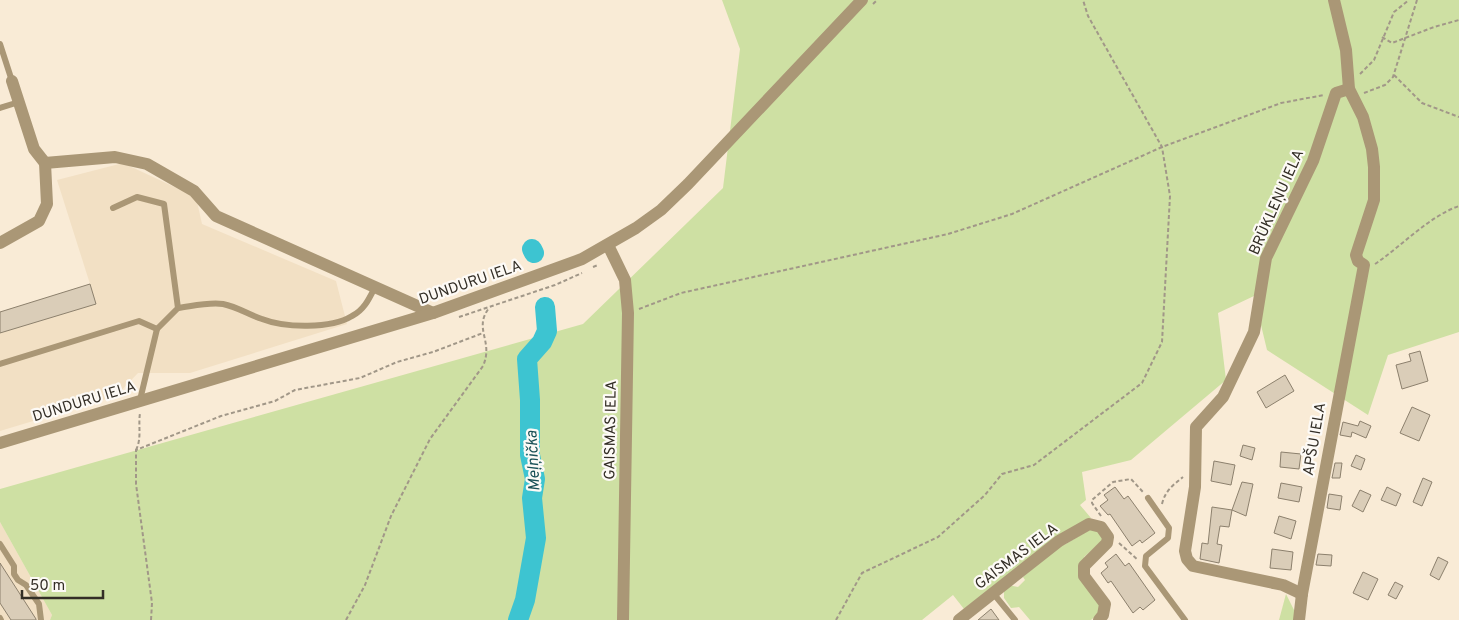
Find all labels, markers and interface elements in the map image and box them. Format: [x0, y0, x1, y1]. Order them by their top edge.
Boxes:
street label: BRŪKLEŅU IELA [1246, 147, 1309, 258]
street label: DUNDURU IELA [417, 257, 524, 310]
street label: DUNDURU IELA [30, 378, 139, 427]
street label: GAISMAS IELA [601, 380, 622, 480]
street label: APŠU IELA [1298, 401, 1331, 477]
water label: Meļņička [522, 429, 546, 492]
street label: GAISMAS IELA [972, 520, 1062, 595]
scale bar [22, 568, 104, 600]
text: 50 m [30, 577, 65, 596]

